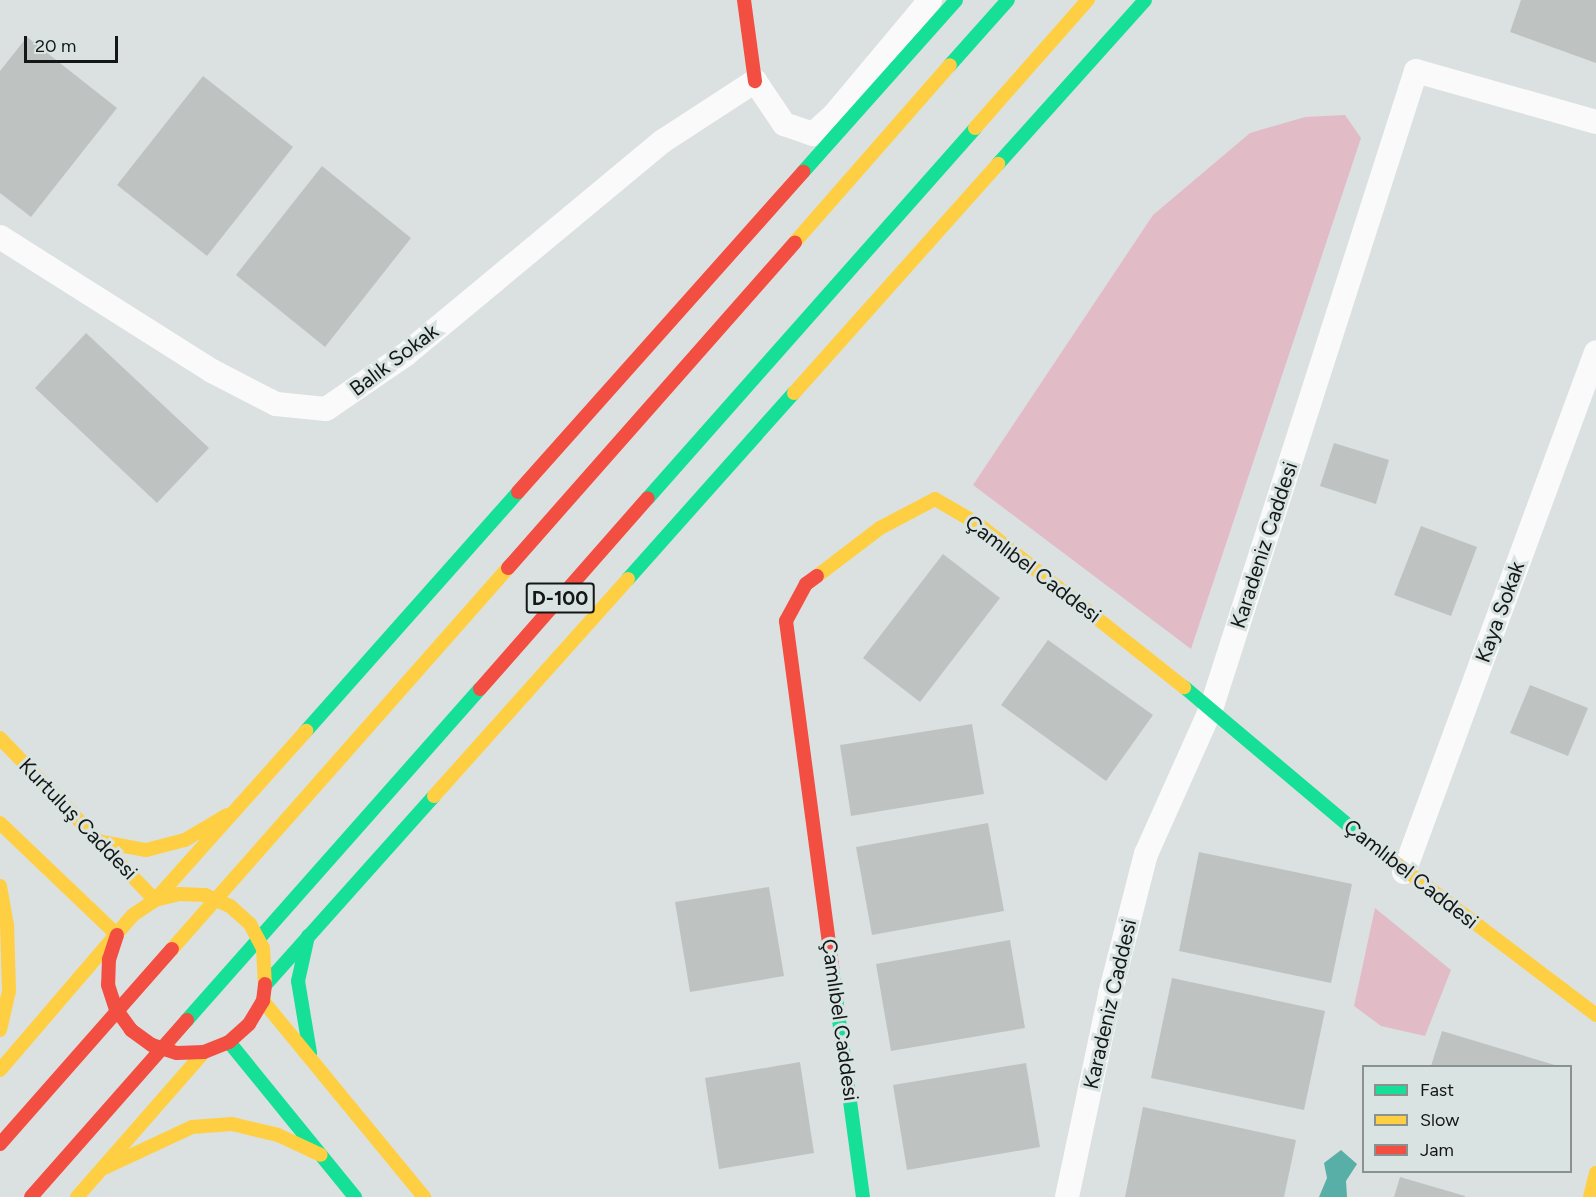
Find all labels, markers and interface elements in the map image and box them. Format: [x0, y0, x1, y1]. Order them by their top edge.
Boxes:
scale bar [27, 24, 122, 62]
text: 20 m [35, 35, 76, 57]
street label: Balık Sokak [345, 319, 443, 401]
street label: Karadeniz Caddesi [1225, 459, 1303, 631]
street label: Çamlıbel Caddesi [960, 510, 1106, 628]
street label: Kaya Sokak [1470, 558, 1530, 666]
road number: D-100 [526, 581, 594, 615]
street label: Kurtuluş Caddesi [14, 753, 142, 885]
street label: Çamlıbel Caddesi [1339, 814, 1483, 934]
street label: Karadeniz Caddesi [1078, 917, 1142, 1091]
street label: Çamlıbel Caddesi [816, 937, 864, 1103]
legend [1362, 1065, 1572, 1173]
text: Fast [1420, 1079, 1454, 1101]
text: Slow [1420, 1109, 1459, 1131]
text: Jam [1420, 1139, 1454, 1161]

